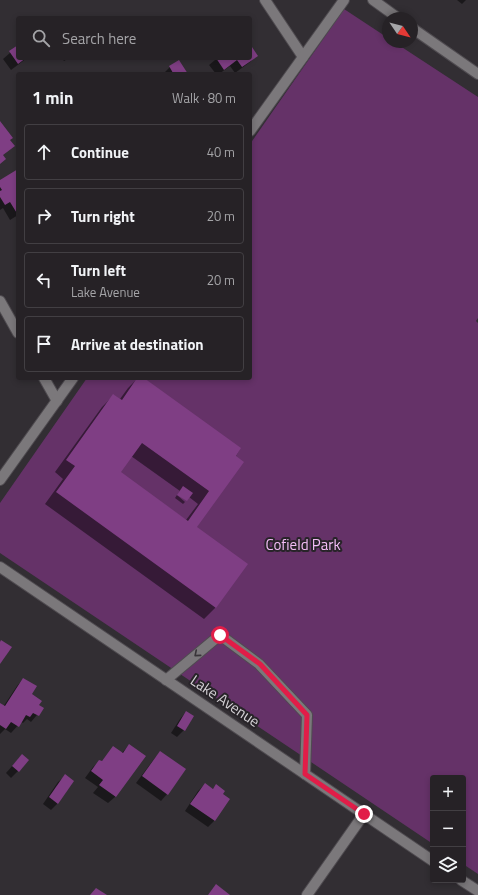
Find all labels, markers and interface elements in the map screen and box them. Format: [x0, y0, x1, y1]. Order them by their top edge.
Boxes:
north arrow [382, 12, 418, 48]
search box [16, 16, 252, 60]
icon: search [30, 27, 52, 49]
text: Search here [62, 27, 136, 50]
text: 1 min [32, 85, 73, 111]
text: Walk · 80 m [172, 88, 236, 108]
icon: ahead [33, 141, 55, 163]
text: Continue [71, 141, 129, 164]
text: 40 m [207, 142, 235, 162]
icon: right [33, 205, 55, 227]
text: Turn right [71, 205, 135, 228]
text: 20 m [207, 206, 235, 226]
text: Turn left [71, 259, 126, 282]
icon: left [33, 269, 55, 291]
text: 20 m [207, 270, 235, 290]
text: Lake Avenue [71, 282, 140, 302]
icon: arrive [33, 333, 55, 355]
text: Arrive at destination [71, 333, 204, 356]
park label: Cofield Park [265, 533, 341, 556]
route start [211, 626, 229, 644]
one-way arrow [195, 649, 202, 656]
street label: Lake Avenue [186, 669, 265, 732]
map controls [430, 775, 466, 883]
button: + [430, 775, 466, 811]
route end [355, 805, 373, 823]
button: − [430, 811, 466, 847]
button: layers [430, 847, 466, 883]

